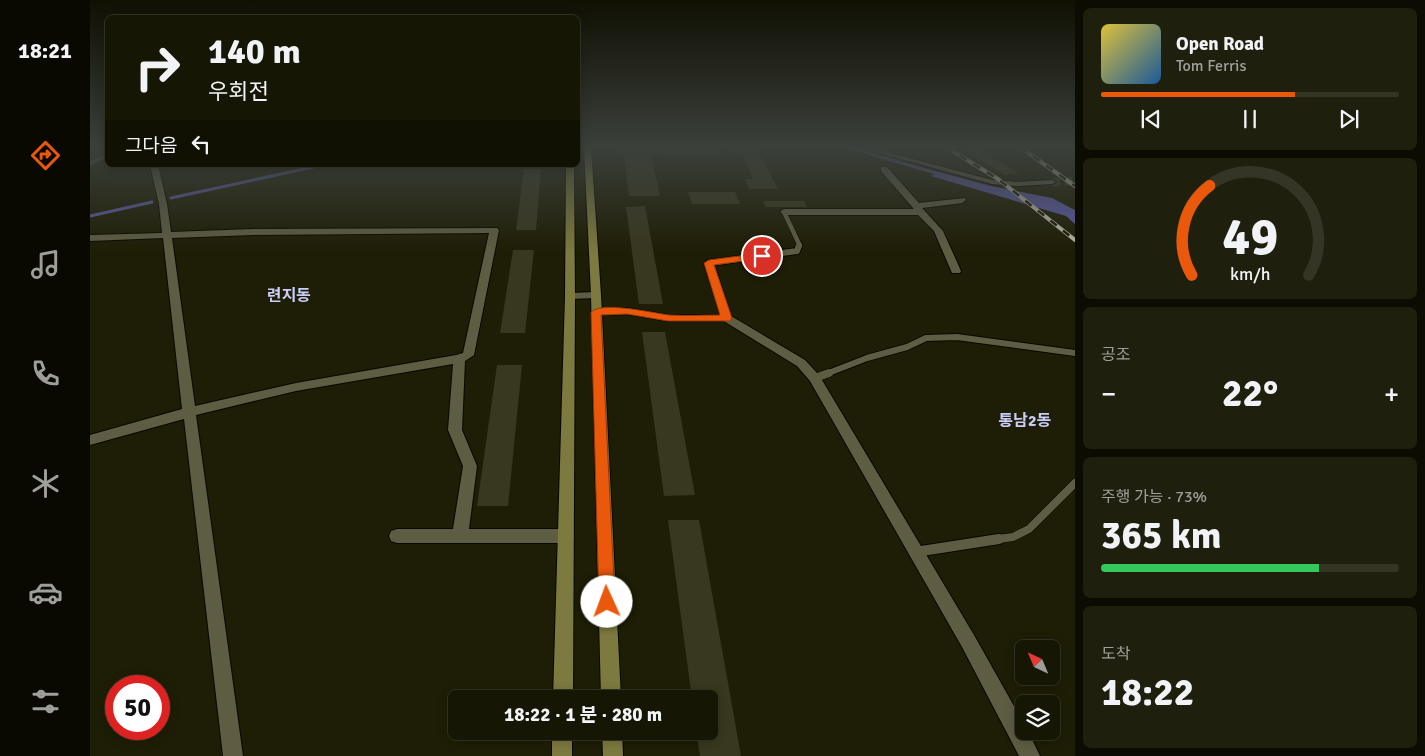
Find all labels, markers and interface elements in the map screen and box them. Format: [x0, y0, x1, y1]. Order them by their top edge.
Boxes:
text: 140 m [208, 30, 301, 73]
text: Open Road [1176, 32, 1264, 56]
icon: right [125, 35, 190, 100]
text: 18:21 [18, 37, 72, 64]
text: Tom Ferris [1176, 56, 1246, 76]
text: 우회전 [208, 78, 269, 105]
icon: previous [1137, 105, 1165, 133]
icon: pause [1236, 105, 1264, 133]
icon: next [1335, 105, 1363, 133]
icon: left [187, 130, 215, 158]
text: 그다음 [125, 134, 177, 158]
icon: directions [28, 138, 63, 173]
text: 49 [1222, 205, 1278, 269]
pin [741, 235, 783, 277]
icon: arrive [748, 242, 776, 270]
icon: music [28, 247, 63, 282]
text: km/h [1230, 263, 1270, 285]
district label: 련지동 [267, 286, 311, 306]
text: 공조 [1101, 345, 1130, 365]
icon: phone [28, 356, 63, 391]
text: 22° [1222, 370, 1278, 417]
text: − [1101, 377, 1116, 411]
text: + [1384, 377, 1399, 411]
district label: 통남2동 [999, 411, 1051, 431]
icon: climate [28, 466, 63, 501]
text: 주행 가능 · 73% [1101, 487, 1207, 507]
text: 365 km [1101, 512, 1222, 559]
icon: car [28, 575, 63, 610]
position arrow [580, 575, 632, 627]
north arrow [1015, 640, 1060, 685]
map controls [1015, 640, 1060, 740]
text: 도착 [1101, 644, 1130, 664]
text: 18:22 [1101, 669, 1194, 716]
speed limit sign: 50 [105, 675, 170, 740]
icon: filters [28, 684, 63, 719]
button: layers [1015, 695, 1060, 740]
text: 18:22 · 1 분 · 280 m [504, 703, 662, 727]

